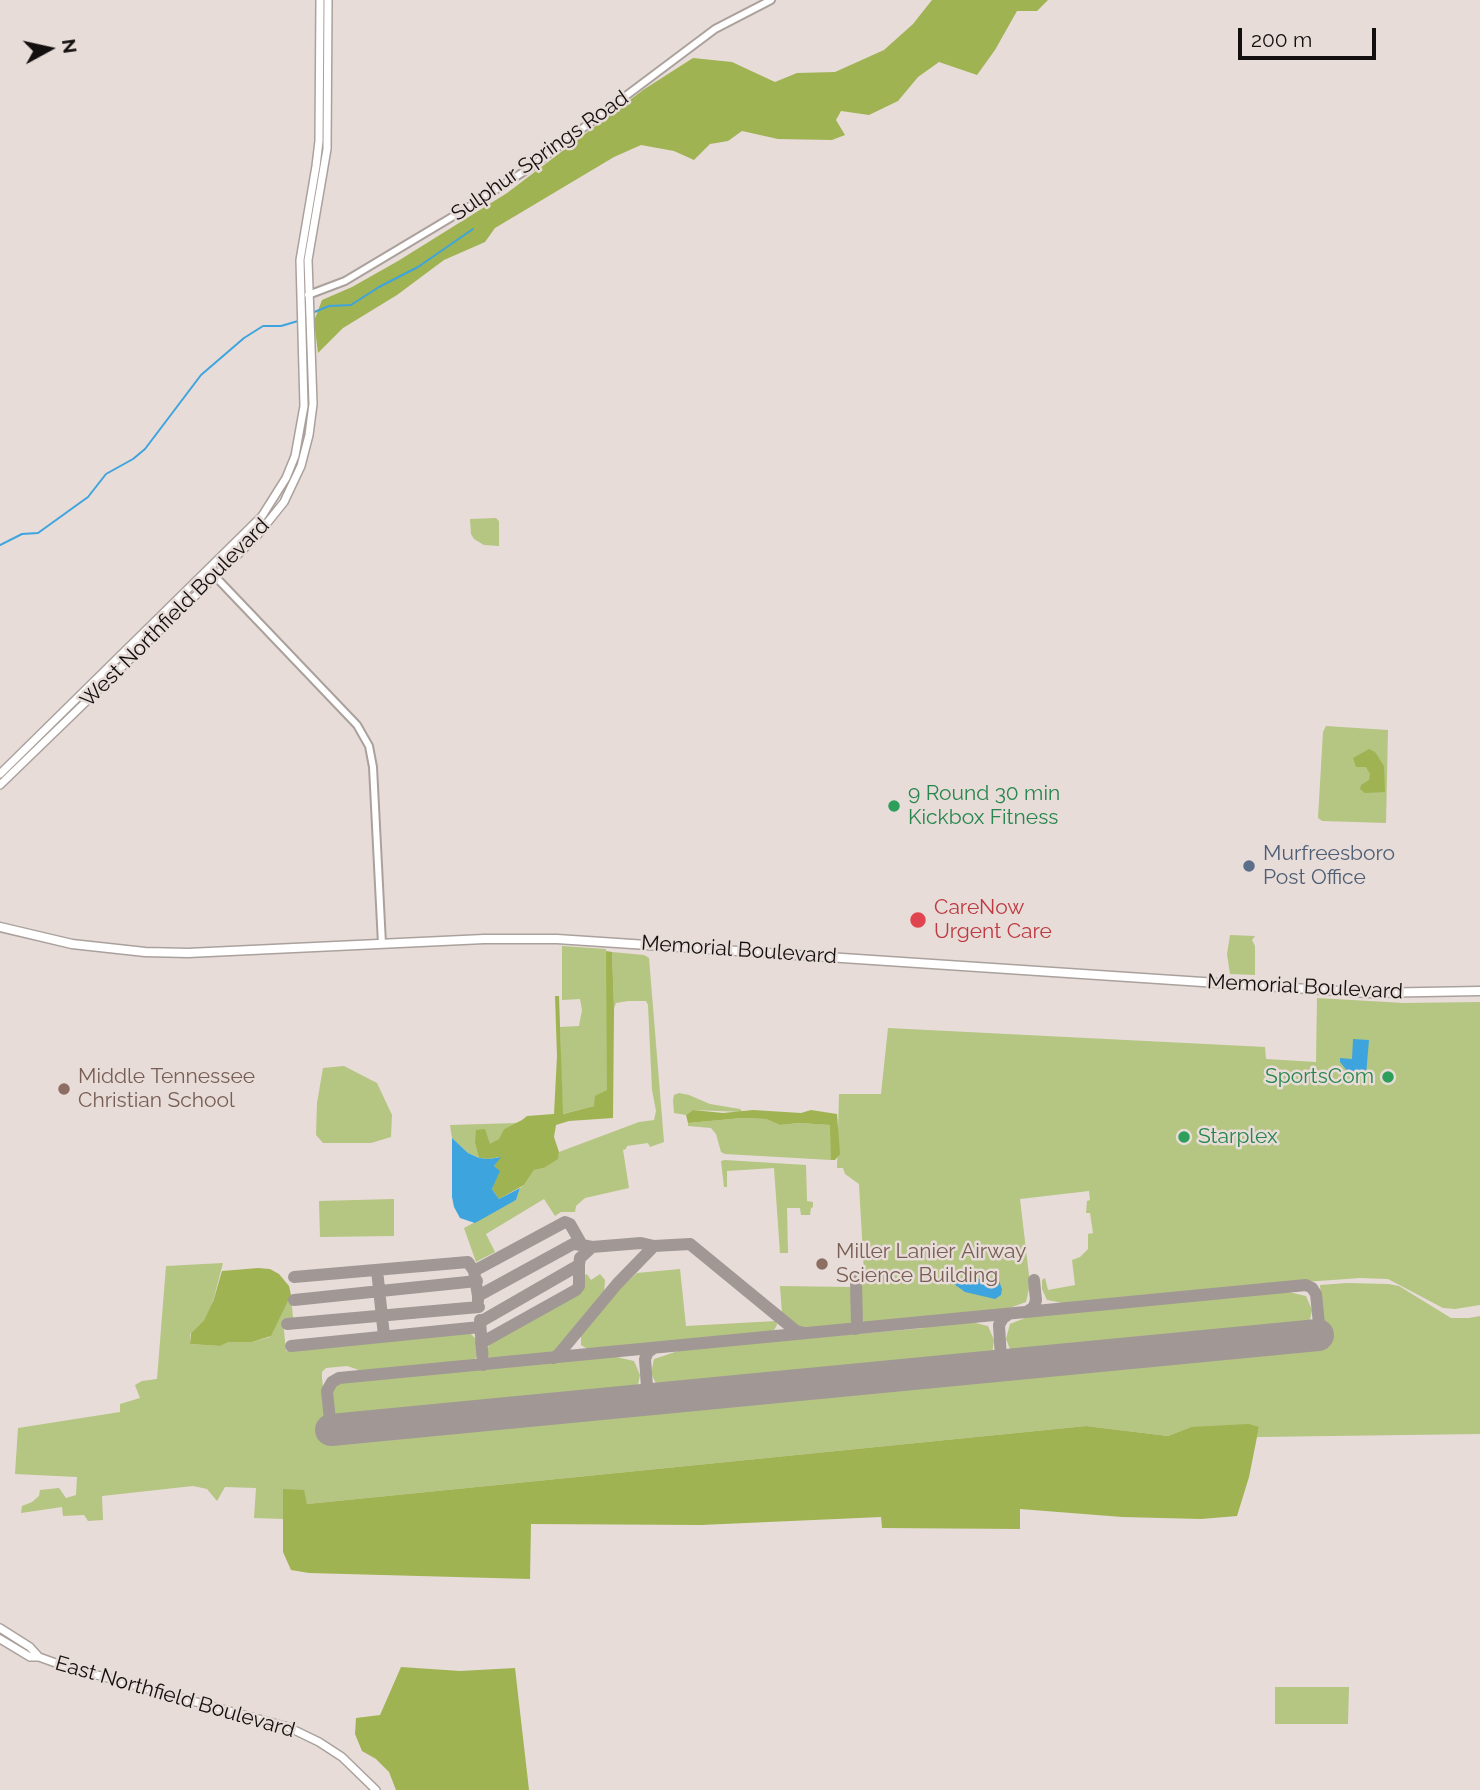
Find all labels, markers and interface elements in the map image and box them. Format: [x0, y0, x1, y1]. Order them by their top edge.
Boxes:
north arrow [14, 14, 84, 84]
scale bar [1242, 14, 1380, 58]
text: 200 m [1251, 27, 1312, 52]
text: N [58, 37, 82, 55]
street label: Sulphur Springs Road [447, 85, 633, 227]
street label: West Northfield Boulevard [75, 513, 275, 713]
place label: 9 Round 30 min Kickbox Fitness [908, 781, 1060, 831]
marker: 9 Round 30 min Kickbox Fitness [886, 798, 902, 814]
place label: Murfreesboro Post Office [1263, 841, 1395, 891]
marker: Murfreesboro Post Office [1241, 858, 1257, 874]
place label: CareNow Urgent Care [934, 895, 1052, 945]
marker: CareNow Urgent Care [908, 910, 928, 930]
street label: Memorial Boulevard [640, 931, 838, 969]
street label: Memorial Boulevard [1206, 969, 1404, 1005]
place label: Middle Tennessee Christian School [78, 1064, 255, 1114]
place label: SportsCom [1265, 1064, 1374, 1090]
marker: SportsCom [1380, 1069, 1396, 1085]
marker: Middle Tennessee Christian School [56, 1081, 72, 1097]
place label: Starplex [1198, 1124, 1278, 1150]
marker: Starplex [1176, 1129, 1192, 1145]
place label: Miller Lanier Airway Science Building [836, 1239, 1026, 1289]
marker: Miller Lanier Airway Science Building [814, 1256, 830, 1272]
street label: East Northfield Boulevard [52, 1651, 298, 1743]

